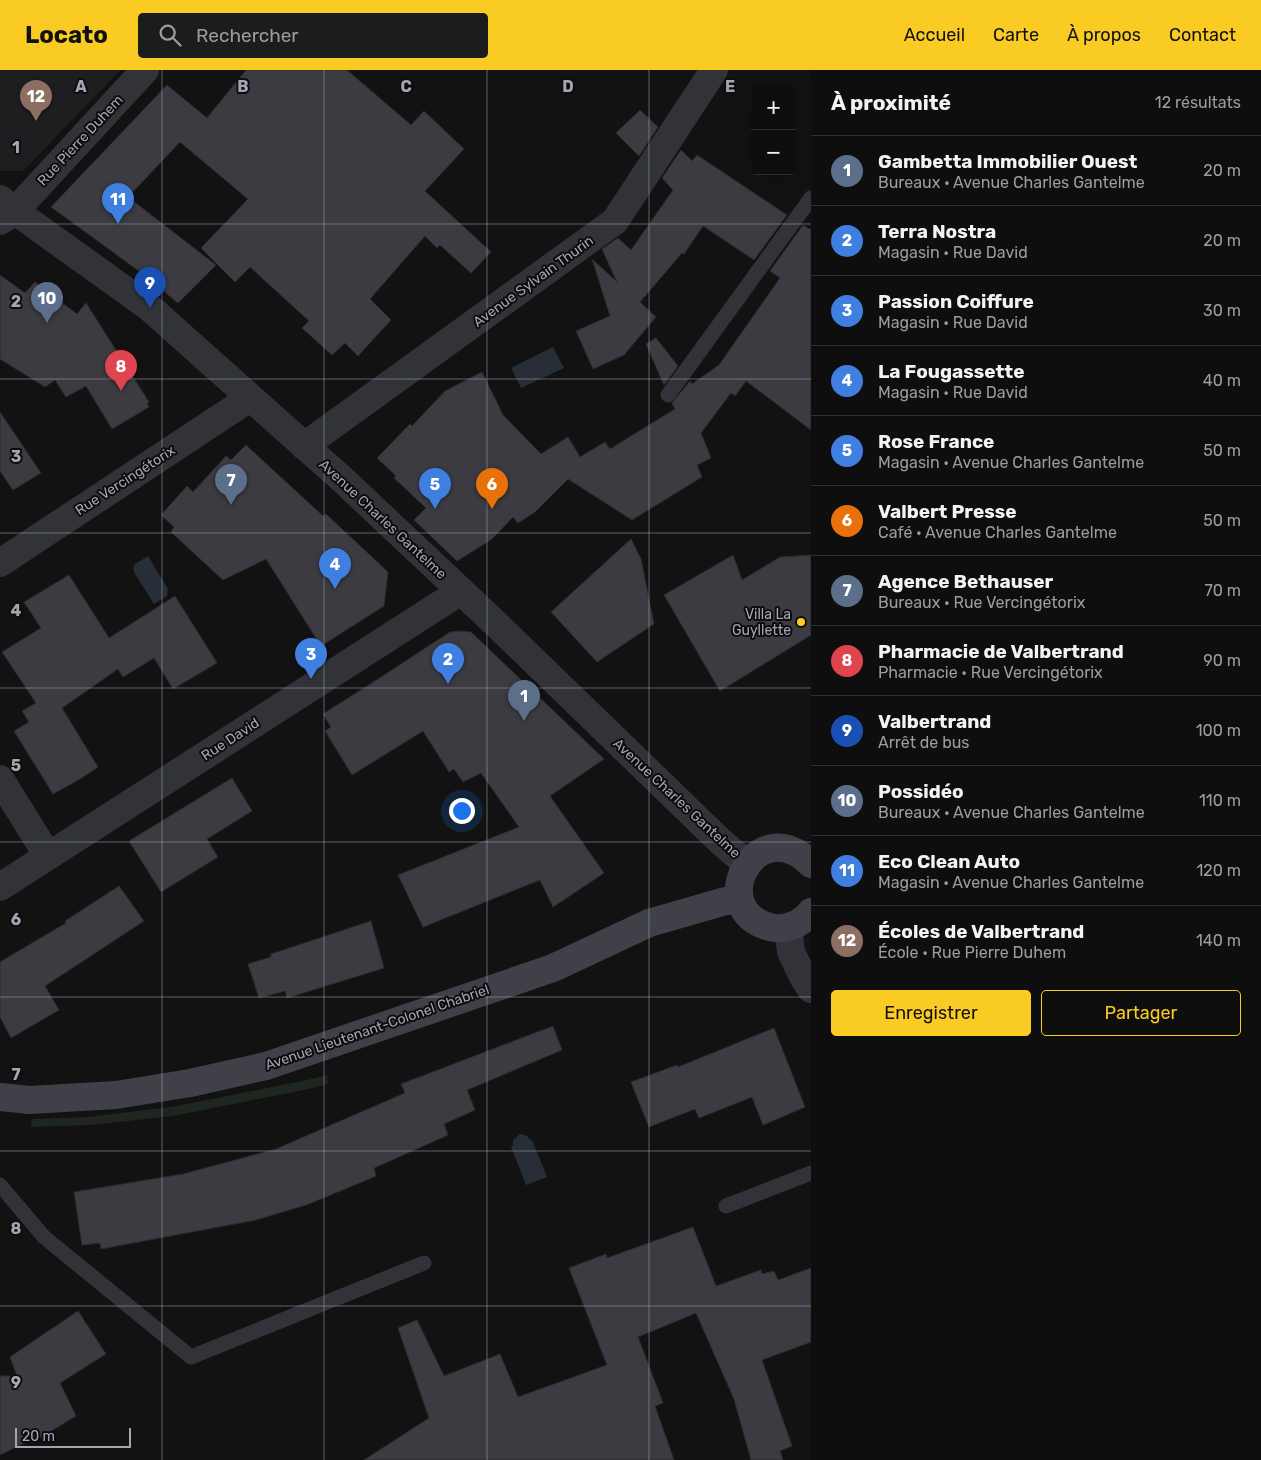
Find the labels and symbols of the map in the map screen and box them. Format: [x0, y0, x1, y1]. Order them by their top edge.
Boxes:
text: A [75, 77, 87, 96]
text: B [237, 77, 249, 96]
text: C [400, 77, 412, 96]
text: D [562, 77, 574, 96]
text: E [725, 77, 735, 96]
pin: 12 [20, 80, 52, 121]
street label: Rue Pierre Duhem [34, 91, 127, 189]
text: 1 [12, 138, 20, 157]
pin: 11 [102, 183, 134, 224]
street label: Avenue Sylvain Thurin [470, 232, 597, 331]
pin: 9 [134, 267, 166, 308]
pin: 10 [31, 282, 63, 323]
text: 2 [11, 292, 21, 311]
pin: 8 [105, 350, 137, 391]
street label: Rue Vercingétorix [72, 442, 179, 519]
text: 3 [11, 447, 21, 466]
street label: Avenue Charles Gantelme [315, 456, 450, 583]
pin: 7 [215, 464, 247, 505]
pin: 5 [419, 468, 451, 509]
pin: 6 [476, 468, 508, 509]
pin: 4 [319, 548, 351, 589]
text: 4 [11, 601, 22, 620]
place label: Villa La Guyllette [732, 606, 791, 639]
marker: Villa La Guyllette [795, 616, 807, 628]
pin: 3 [295, 638, 327, 679]
pin: 2 [432, 643, 464, 684]
pin: 1 [508, 680, 540, 721]
street label: Rue David [198, 714, 262, 764]
street label: Avenue Charles Gantelme [609, 735, 744, 862]
text: 5 [11, 756, 21, 775]
your location [449, 798, 475, 824]
text: 6 [11, 910, 21, 929]
street label: Avenue Lieutenant-Colonel Chabriel [263, 981, 491, 1074]
text: 7 [11, 1065, 21, 1084]
text: 8 [11, 1219, 22, 1238]
text: 9 [11, 1373, 21, 1392]
scale bar [15, 1425, 131, 1448]

